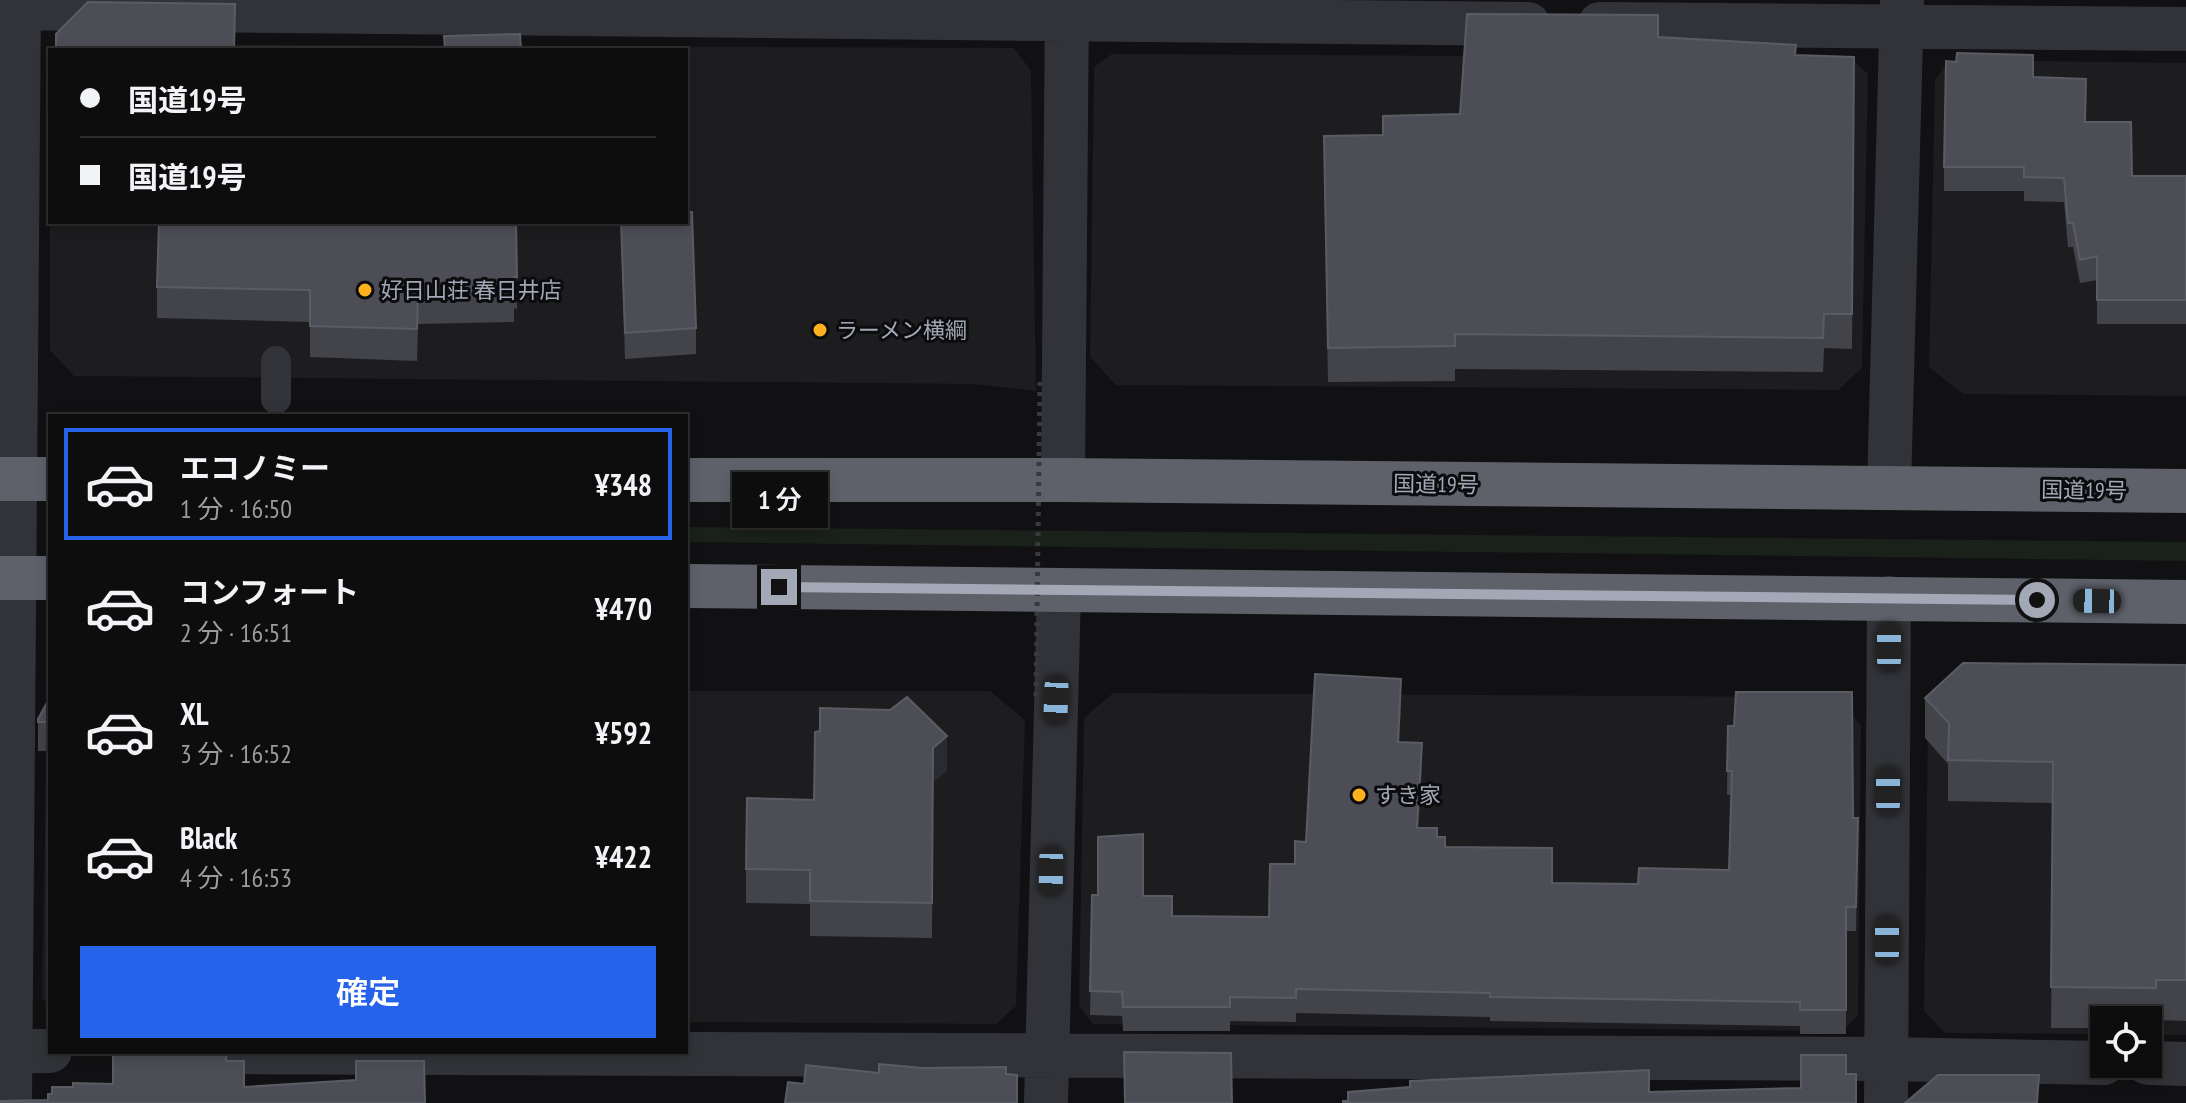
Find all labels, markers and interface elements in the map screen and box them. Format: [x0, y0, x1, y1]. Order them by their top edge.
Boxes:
text: 国道19号 [128, 80, 247, 119]
text: 国道19号 [128, 157, 247, 196]
place label: 好日山荘 春日井店 [381, 276, 562, 304]
marker: 好日山荘 春日井店 [356, 281, 374, 299]
place label: ラーメン横綱 [836, 316, 967, 344]
marker: ラーメン横綱 [811, 321, 829, 339]
icon: car [84, 448, 156, 520]
text: エコノミー [180, 448, 330, 487]
text: ¥348 [595, 465, 652, 504]
street label: 国道19号 [1393, 469, 1479, 499]
callout: 1 分 [731, 471, 827, 527]
street label: 国道19号 [2041, 475, 2127, 505]
text: 1 分 [758, 483, 802, 516]
text: 1 分 · 16:50 [180, 492, 292, 525]
route end [761, 569, 797, 605]
icon: car [84, 572, 156, 644]
text: コンフォート [180, 572, 359, 611]
route start [2019, 582, 2055, 618]
text: ¥470 [595, 589, 652, 628]
car [2073, 589, 2121, 613]
text: 2 分 · 16:51 [180, 616, 292, 649]
car [1877, 623, 1901, 671]
car [1043, 676, 1069, 724]
text: XL [180, 694, 209, 733]
icon: car [84, 696, 156, 768]
text: ¥592 [595, 713, 652, 752]
text: 3 分 · 16:52 [180, 737, 292, 770]
car [1876, 767, 1900, 815]
place label: すき家 [1375, 781, 1441, 809]
marker: すき家 [1350, 786, 1368, 804]
text: Black [180, 818, 237, 857]
icon: car [84, 820, 156, 892]
text: ¥422 [595, 837, 652, 876]
car [1039, 847, 1063, 895]
text: 4 分 · 16:53 [180, 861, 292, 894]
car [1875, 916, 1899, 964]
button: 確定 [80, 946, 656, 1038]
map controls [2090, 1006, 2162, 1078]
button: locate [2090, 1006, 2162, 1078]

